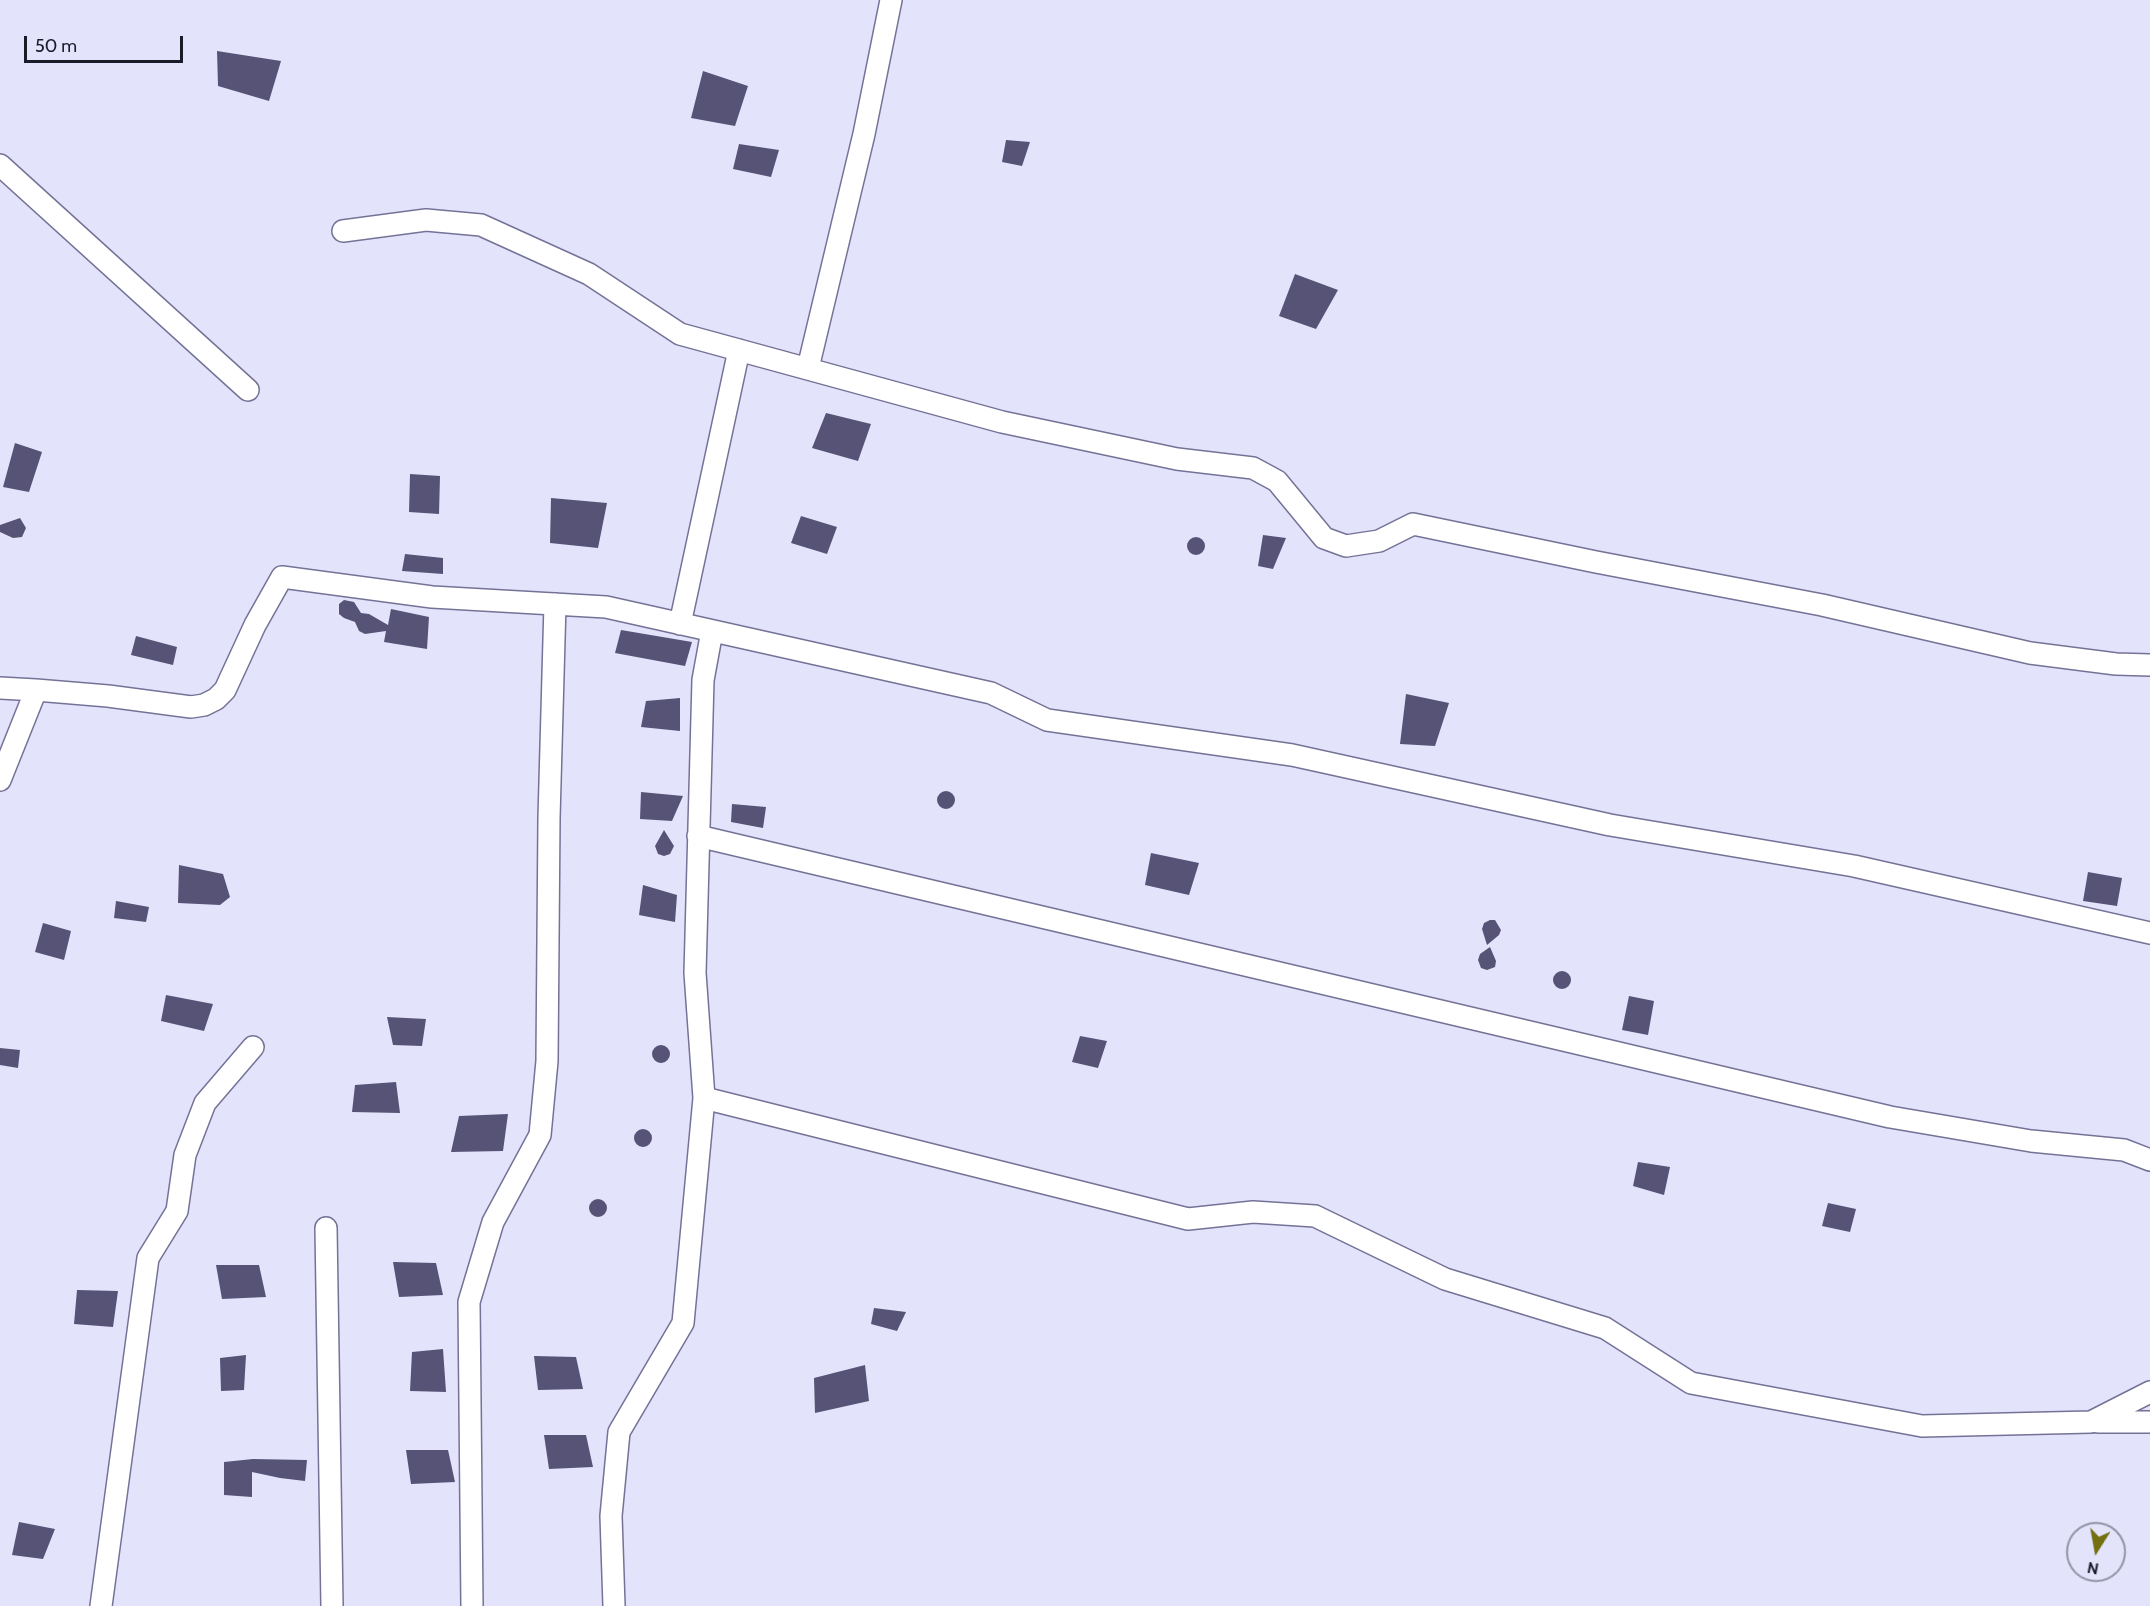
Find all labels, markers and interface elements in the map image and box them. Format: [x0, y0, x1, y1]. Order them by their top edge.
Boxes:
scale bar [27, 24, 186, 62]
text: 50 m [35, 35, 77, 57]
north arrow [2066, 1522, 2126, 1582]
text: N [2085, 1558, 2100, 1579]

